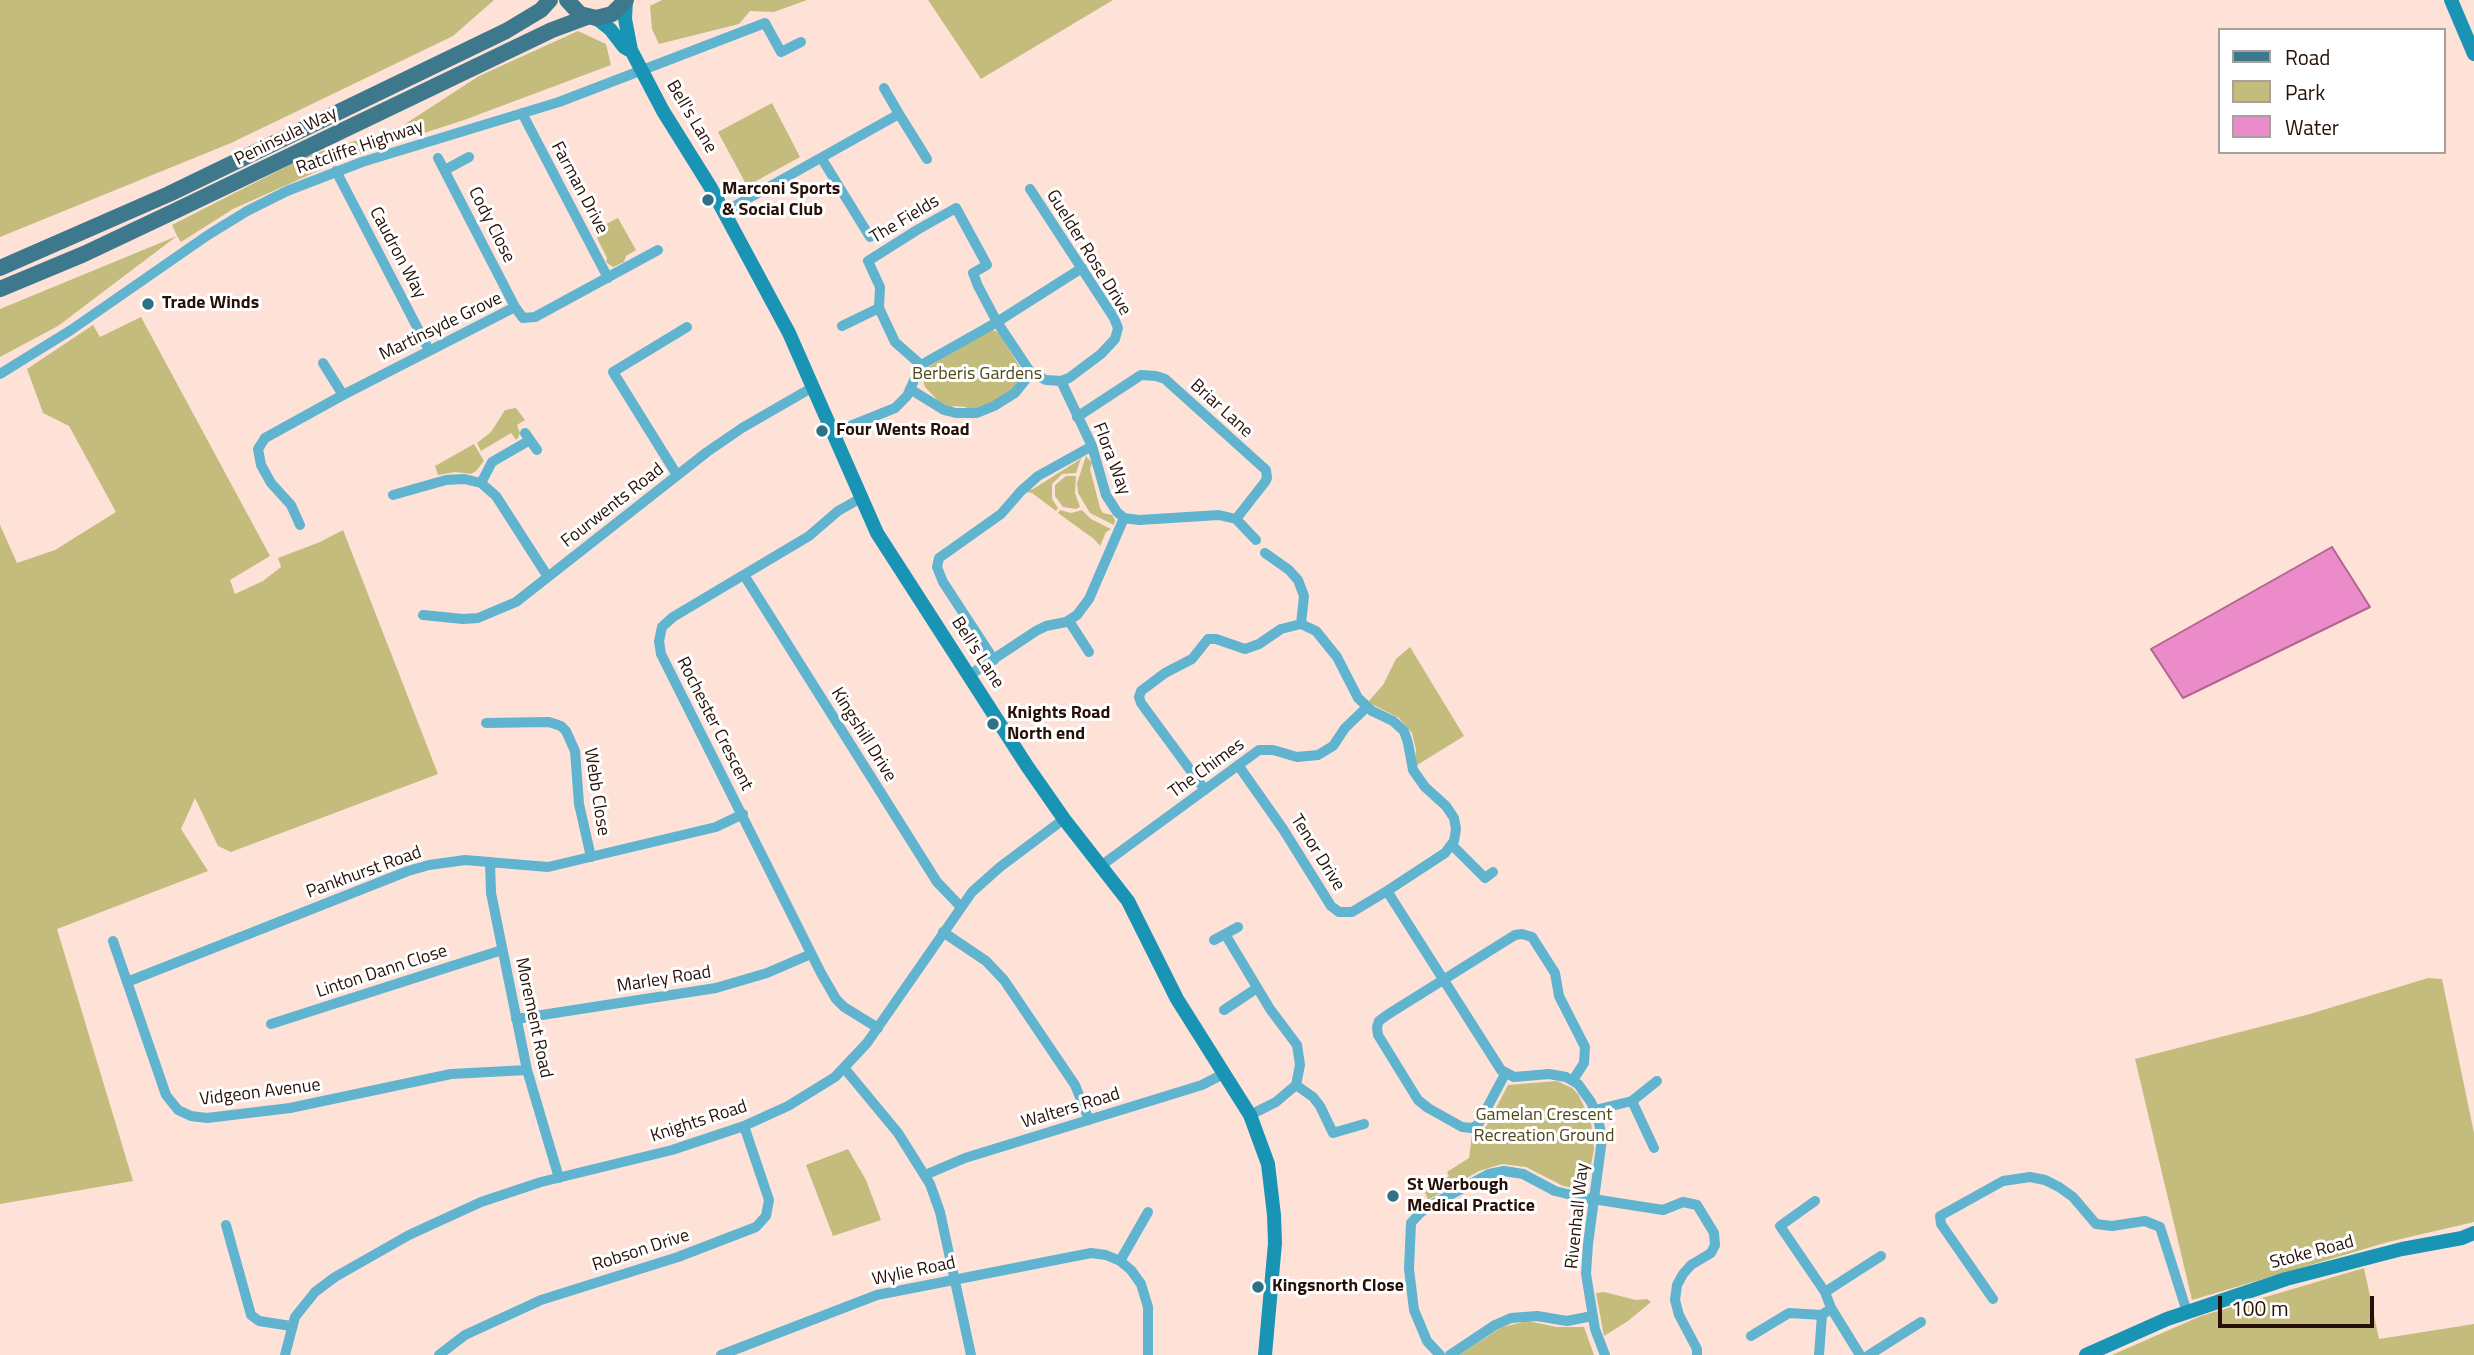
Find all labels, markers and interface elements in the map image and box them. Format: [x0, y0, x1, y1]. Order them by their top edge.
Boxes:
legend [2218, 28, 2446, 154]
text: Road [2285, 41, 2330, 73]
text: Park [2285, 76, 2325, 108]
street label: Bell's Lane [661, 77, 721, 157]
street label: Peninsula Way [231, 103, 341, 171]
text: Water [2285, 111, 2339, 143]
street label: Ratcliffe Highway [293, 116, 427, 180]
street label: Farman Drive [546, 138, 612, 238]
place label: Marconi Sports & Social Club [722, 179, 840, 222]
street label: Cody Close [463, 183, 519, 267]
street label: Guelder Rose Drive [1041, 186, 1135, 320]
street label: The Fields [867, 191, 943, 249]
marker: Marconi Sports & Social Club [700, 192, 716, 208]
street label: Caudron Way [364, 204, 430, 302]
street label: Martinsyde Grove [376, 288, 506, 366]
place label: Trade Winds [162, 293, 259, 315]
marker: Trade Winds [140, 296, 156, 312]
park label: Berberis Gardens [912, 364, 1042, 386]
street label: Briar Lane [1185, 375, 1257, 443]
place label: Four Wents Road [836, 420, 970, 442]
street label: Flora Way [1087, 420, 1135, 498]
marker: Four Wents Road [814, 423, 830, 439]
street label: Fourwents Road [557, 459, 669, 553]
street label: Bell's Lane [946, 613, 1008, 693]
street label: Rochester Crescent [671, 654, 757, 794]
street label: Kingshill Drive [826, 684, 900, 786]
place label: Knights Road North end [1007, 703, 1110, 746]
marker: Knights Road North end [985, 716, 1001, 732]
street label: The Chimes [1165, 734, 1249, 804]
street label: Webb Close [578, 747, 614, 837]
street label: Tenor Drive [1285, 811, 1349, 895]
street label: Pankhurst Road [303, 842, 425, 904]
street label: Linton Dann Close [314, 941, 450, 1003]
street label: Morement Road [510, 956, 556, 1080]
street label: Marley Road [615, 962, 713, 998]
street label: Vidgeon Avenue [198, 1075, 322, 1111]
street label: Walters Road [1019, 1084, 1123, 1134]
street label: Knights Road [648, 1096, 750, 1148]
park label: Gamelan Crescent Recreation Ground [1474, 1105, 1614, 1148]
street label: Rivenhall Way [1562, 1162, 1594, 1270]
place label: St Werbough Medical Practice [1407, 1175, 1535, 1218]
marker: St Werbough Medical Practice [1385, 1188, 1401, 1204]
street label: Robson Drive [590, 1225, 692, 1277]
street label: Stoke Road [2268, 1231, 2356, 1275]
street label: Wylie Road [870, 1253, 958, 1291]
place label: Kingsnorth Close [1272, 1276, 1404, 1298]
marker: Kingsnorth Close [1250, 1279, 1266, 1295]
scale bar [2222, 1282, 2378, 1326]
text: 100 m [2231, 1292, 2288, 1324]

